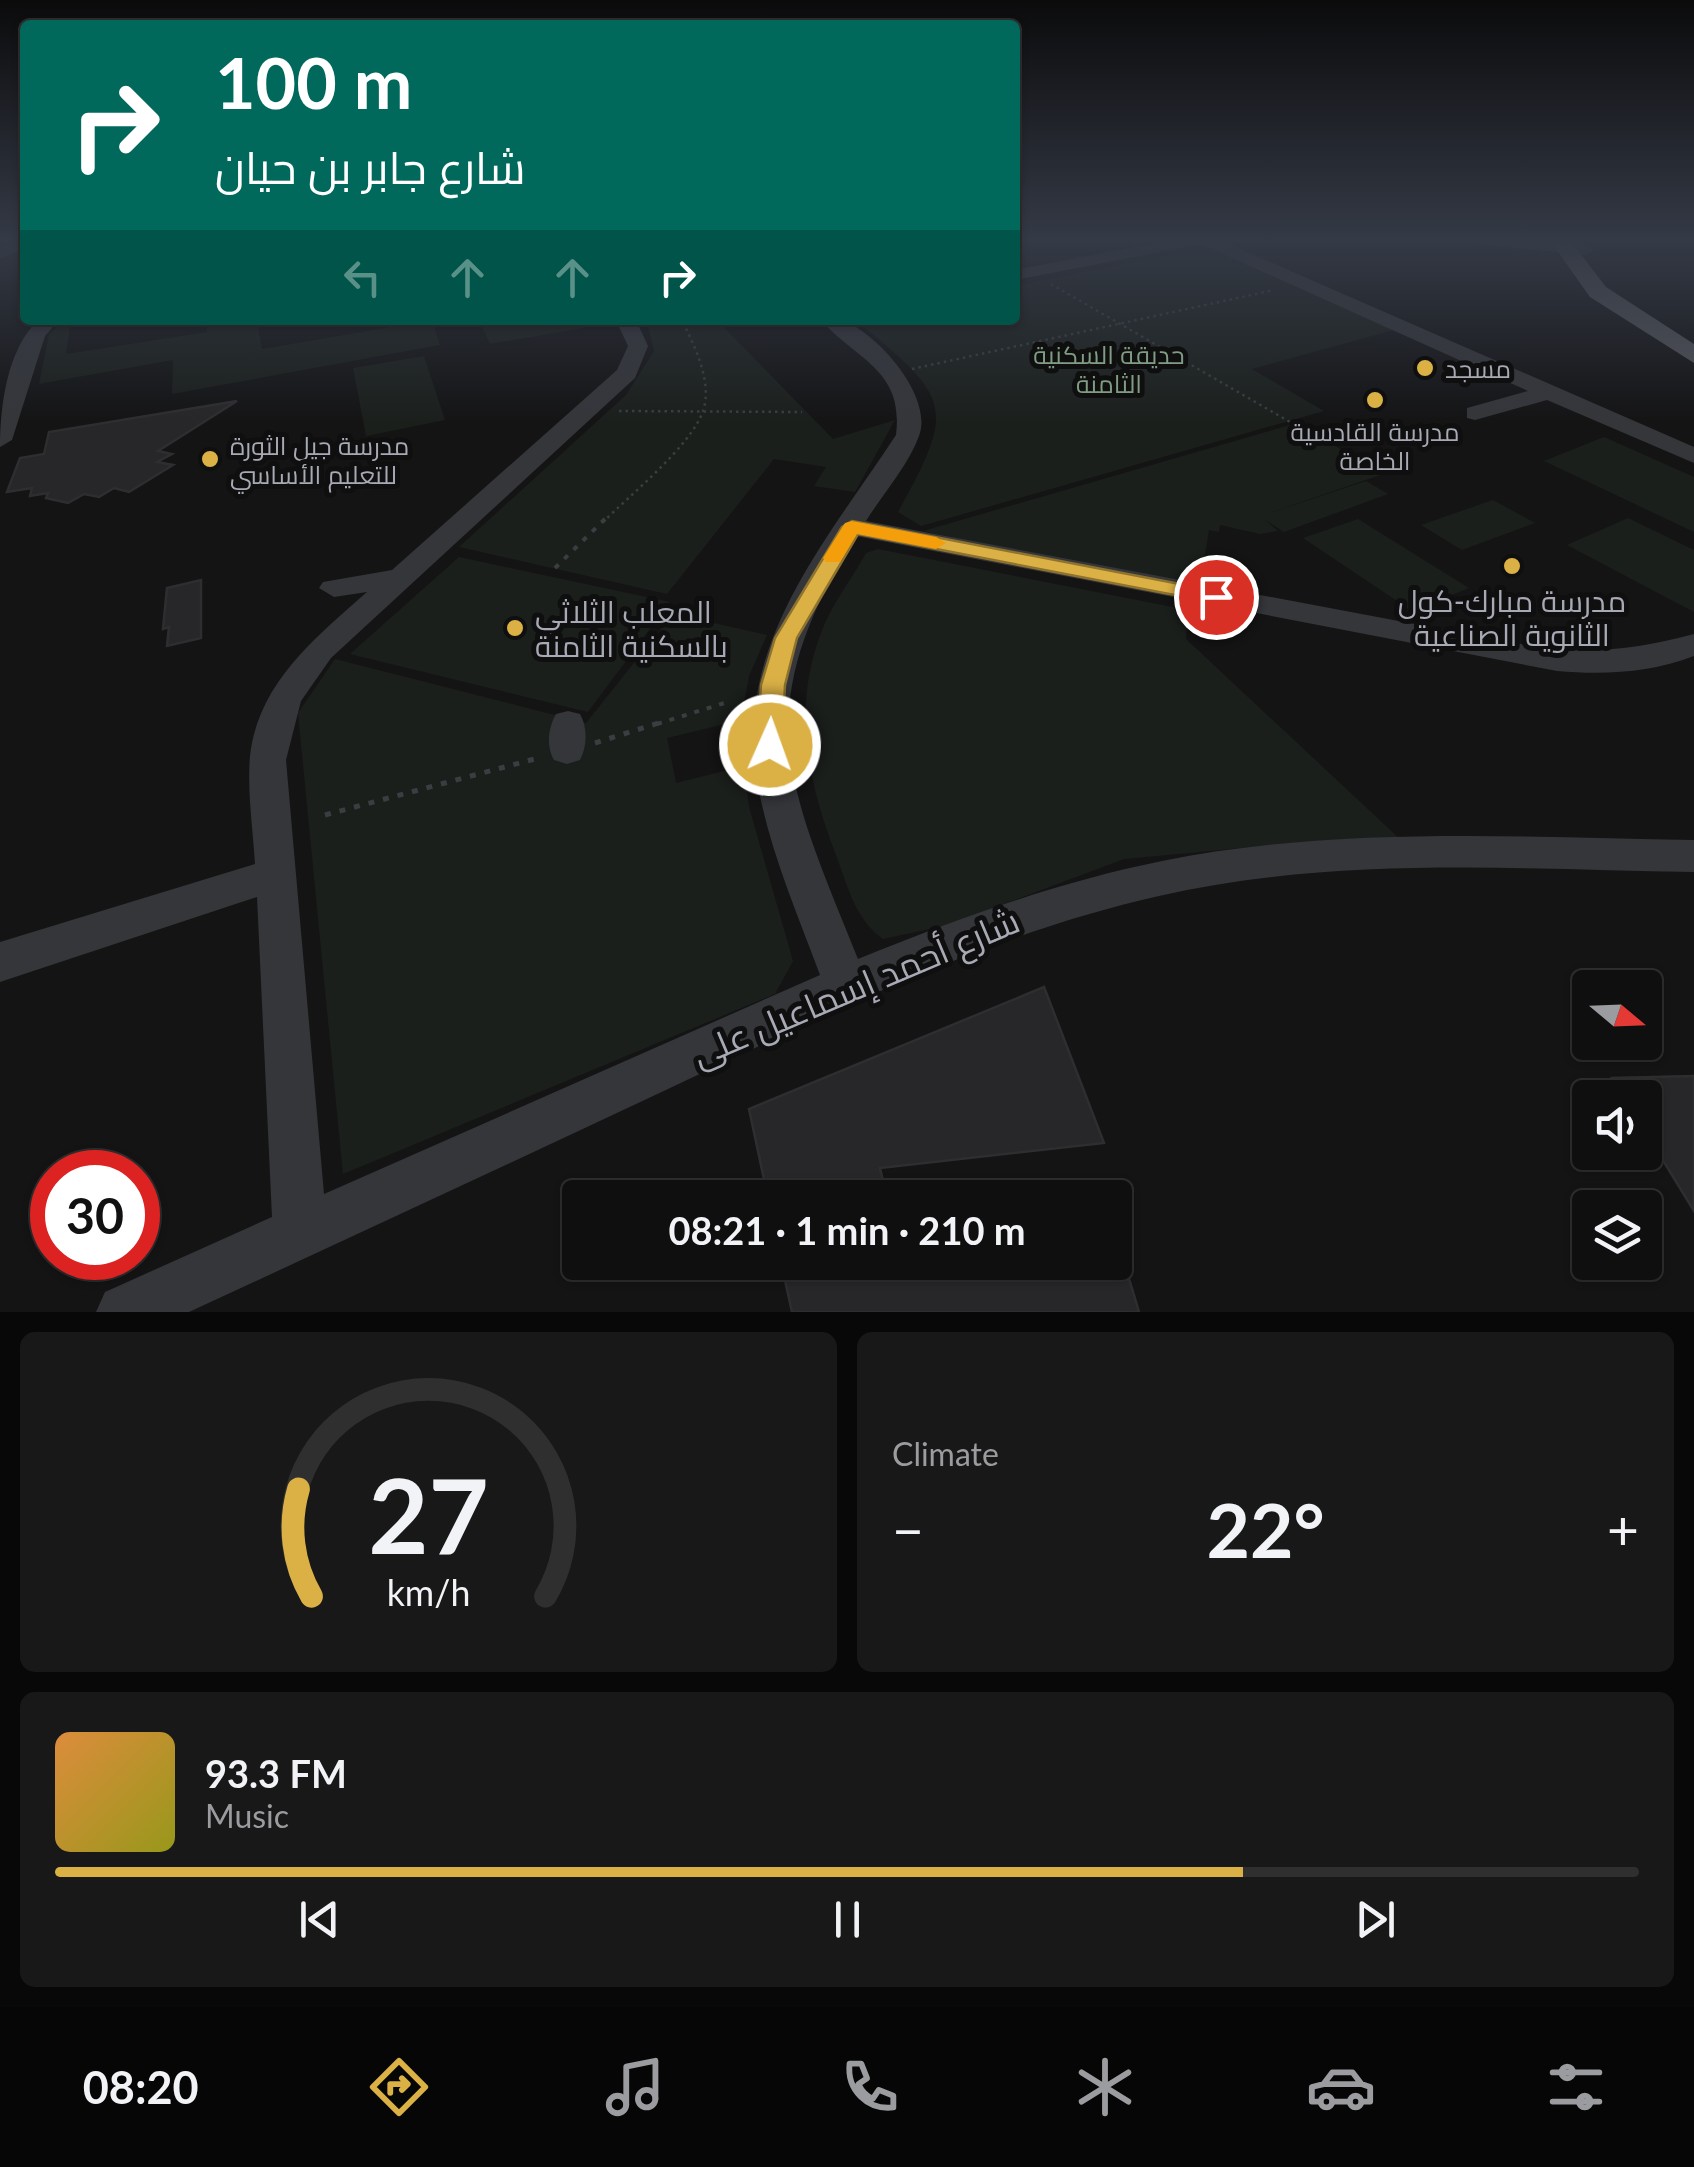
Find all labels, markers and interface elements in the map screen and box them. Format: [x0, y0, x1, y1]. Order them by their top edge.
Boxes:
text: 100 m [215, 40, 412, 124]
icon: right [50, 60, 180, 190]
text: شارع جابر بن حيان [215, 140, 525, 194]
icon: left [335, 250, 390, 305]
icon: ahead [440, 250, 495, 305]
icon: ahead [545, 250, 600, 305]
icon: right [650, 250, 705, 305]
park label: حديقة السكنية الثامنة [1033, 339, 1185, 398]
place label: مسجد [1445, 353, 1511, 383]
marker: مسجد [1414, 357, 1436, 379]
marker: مدرسة القادسية الخاصة [1364, 389, 1386, 411]
place label: مدرسة القادسية الخاصة [1290, 416, 1460, 475]
place label: مدرسة جيل الثورة للتعليم الأساسي [230, 430, 409, 494]
marker: مدرسة جيل الثورة للتعليم الأساسي [199, 448, 221, 470]
pin [1174, 555, 1259, 640]
marker: مدرسة مبارك-كول الثانوية الصناعية [1501, 555, 1523, 577]
icon: arrive [1189, 570, 1244, 625]
place label: مدرسة مبارك-كول الثانوية الصناعية [1398, 582, 1626, 653]
place label: المعلب الثلاثي بالسكنية الثامنة [535, 593, 728, 663]
marker: المعلب الثلاثي بالسكنية الثامنة [504, 617, 526, 639]
position arrow [718, 693, 822, 797]
street label: شارع أحمد إسماعيل على [685, 898, 1026, 1078]
north arrow [1572, 970, 1662, 1060]
map controls [1572, 970, 1662, 1280]
button: sound [1572, 1080, 1662, 1170]
speed limit sign: 30 [30, 1150, 160, 1280]
button: layers [1572, 1190, 1662, 1280]
text: 08:21 · 1 min · 210 m [668, 1207, 1026, 1253]
text: Climate [892, 1434, 999, 1473]
text: 27 [368, 1451, 489, 1576]
text: 22° [1206, 1484, 1325, 1574]
text: − [892, 1496, 924, 1562]
text: + [1607, 1496, 1639, 1562]
text: km/h [387, 1571, 470, 1614]
text: 93.3 FM [205, 1750, 347, 1796]
text: Music [205, 1796, 289, 1835]
icon: previous [292, 1892, 347, 1947]
icon: pause [820, 1892, 875, 1947]
icon: next [1348, 1892, 1403, 1947]
icon: directions [364, 2052, 434, 2122]
icon: music [600, 2052, 670, 2122]
icon: phone [835, 2052, 905, 2122]
icon: climate [1070, 2052, 1140, 2122]
icon: car [1306, 2052, 1376, 2122]
icon: filters [1541, 2052, 1611, 2122]
text: 08:20 [83, 2060, 199, 2114]

